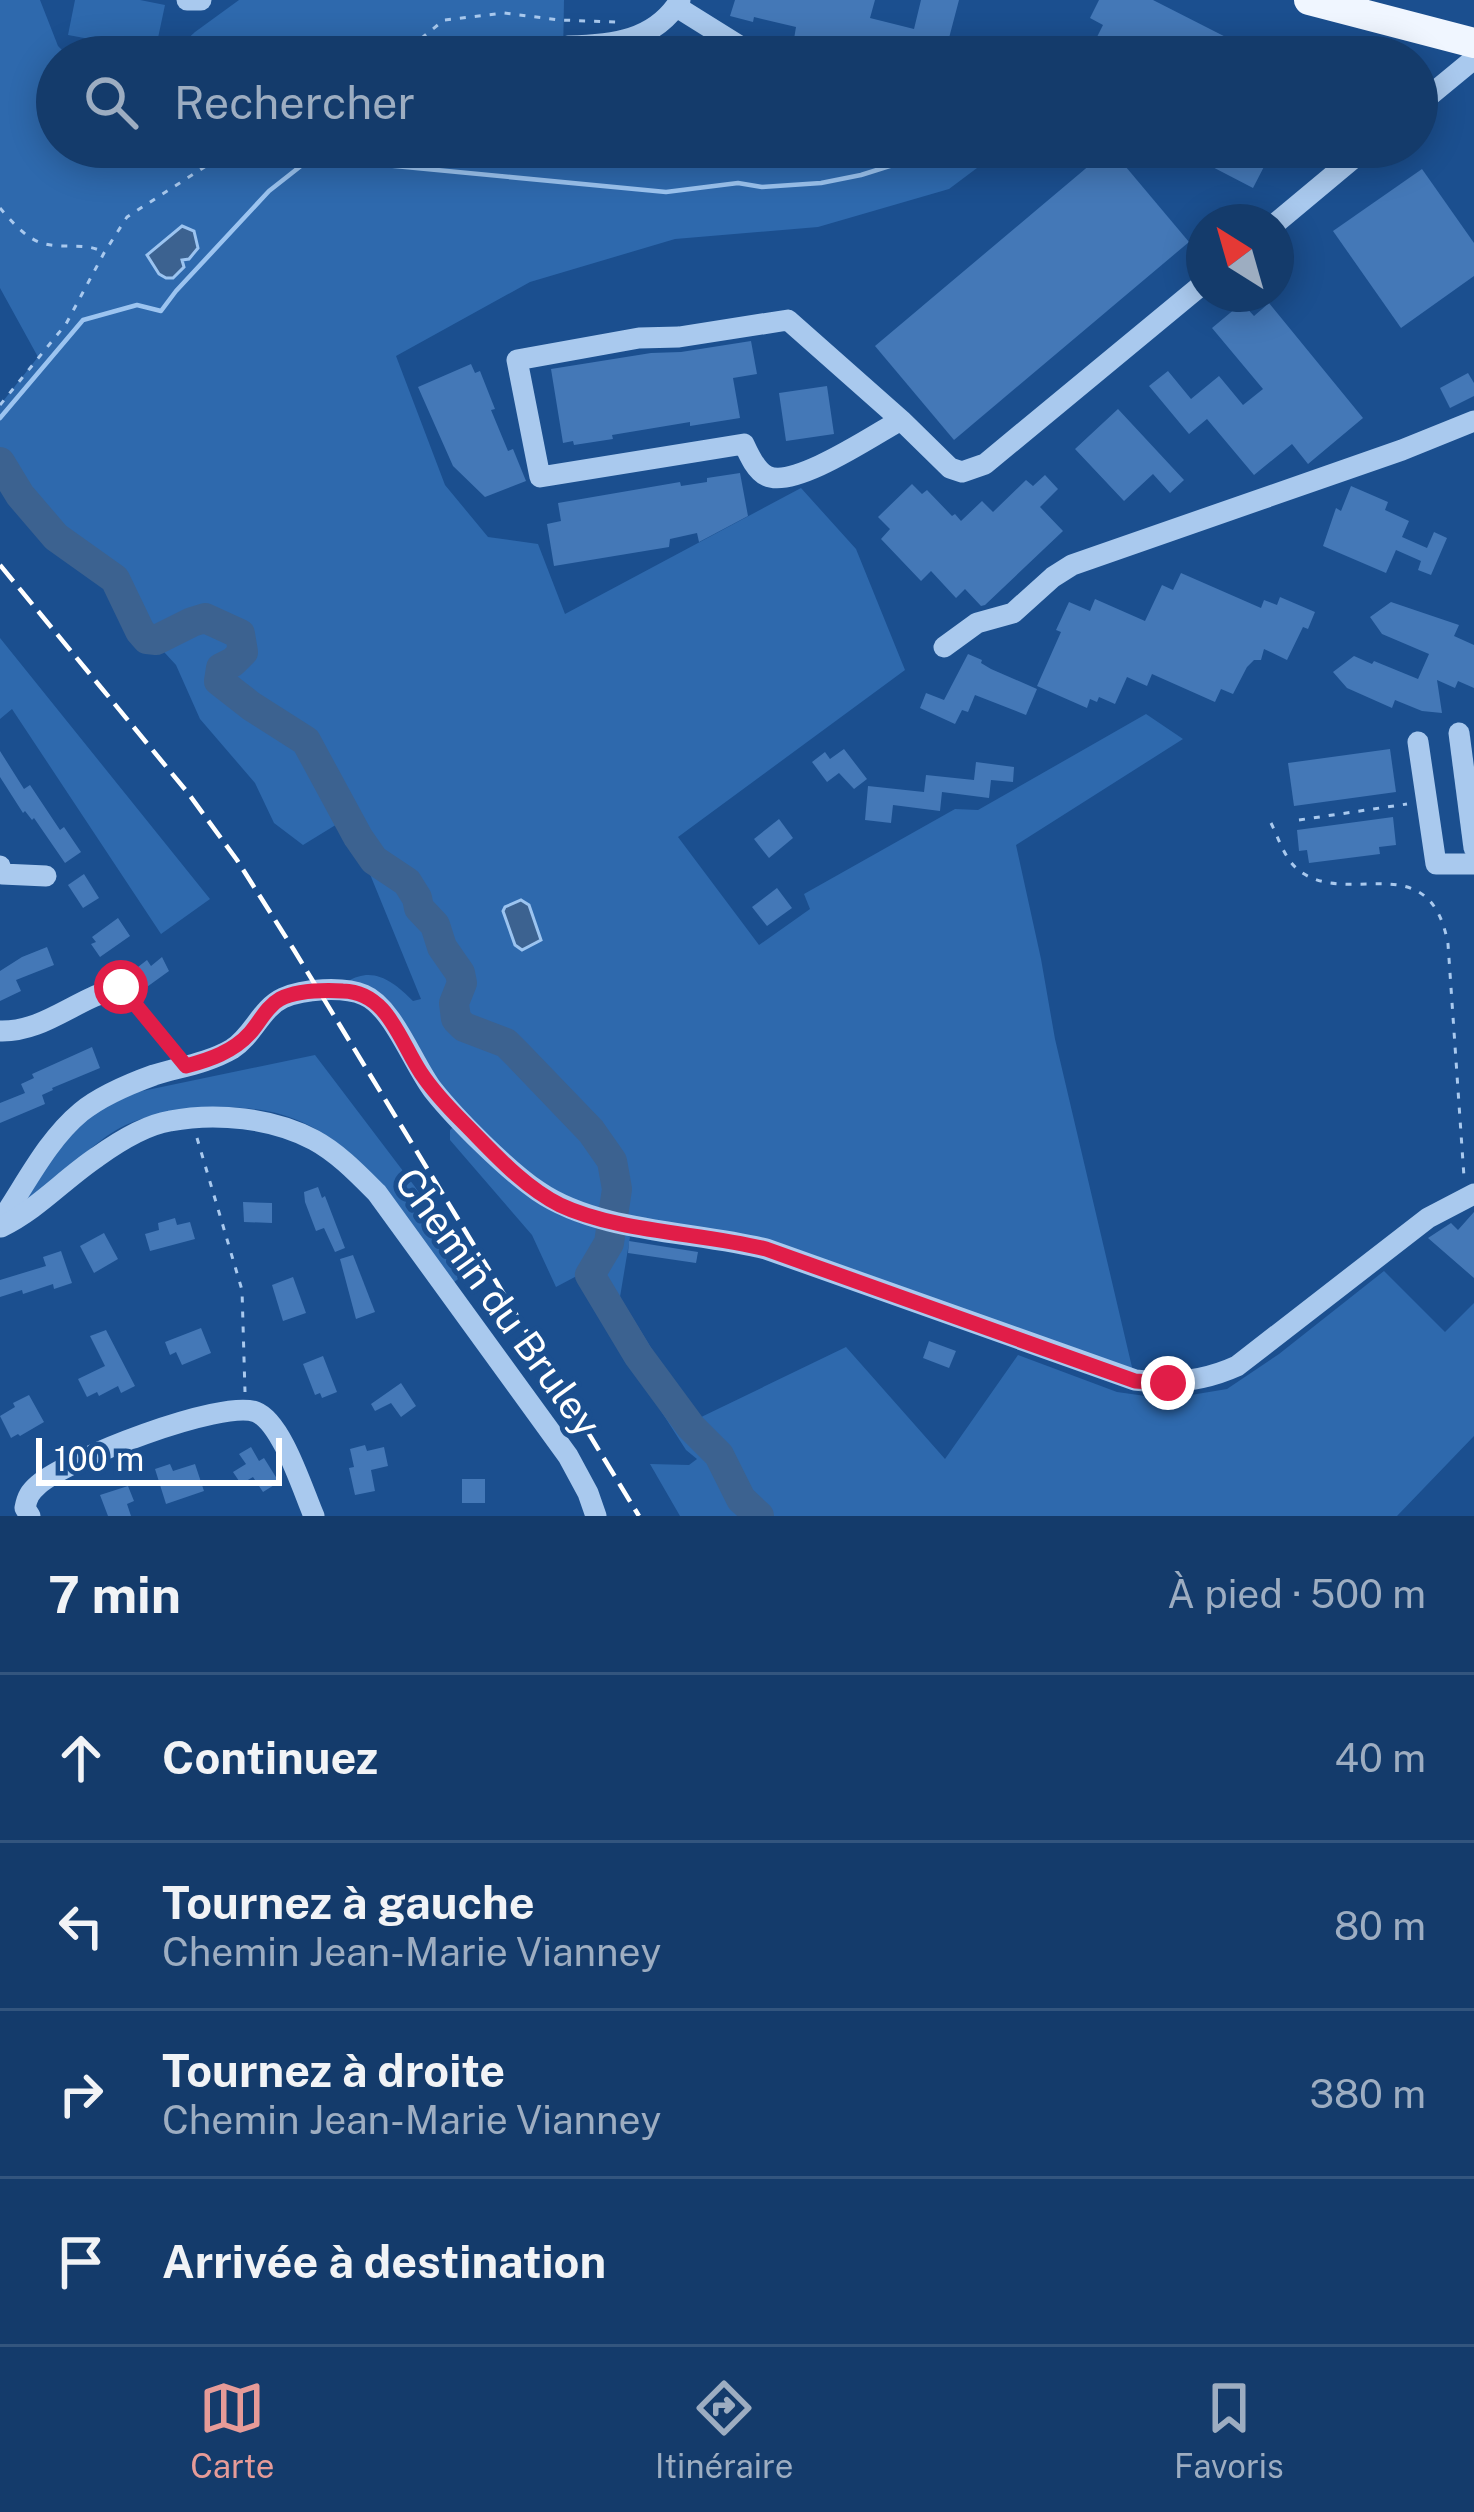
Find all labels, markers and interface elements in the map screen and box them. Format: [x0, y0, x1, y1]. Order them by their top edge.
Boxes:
search box [36, 36, 1438, 168]
icon: search [78, 69, 144, 135]
text: Rechercher [174, 76, 415, 129]
north arrow [1186, 204, 1294, 312]
route start [94, 960, 148, 1014]
street label: Chemin du Bruley [385, 1159, 611, 1445]
route end [1141, 1356, 1195, 1410]
scale bar [36, 1432, 282, 1485]
text: 100 m [54, 1440, 144, 1478]
text: 7 min [48, 1565, 181, 1624]
text: À pied · 500 m [1167, 1571, 1426, 1617]
icon: ahead [48, 1725, 114, 1791]
text: Continuez [162, 1731, 378, 1784]
text: 40 m [1334, 1735, 1426, 1781]
text: Tournez à gauche [162, 1876, 535, 1929]
icon: left [48, 1893, 114, 1959]
text: 80 m [1334, 1903, 1426, 1949]
text: Chemin Jean-Marie Vianney [162, 1929, 661, 1975]
text: Tournez à droite [162, 2044, 505, 2097]
icon: right [48, 2061, 114, 2127]
text: 380 m [1310, 2071, 1426, 2117]
text: Chemin Jean-Marie Vianney [162, 2097, 661, 2143]
icon: arrive [48, 2229, 114, 2295]
text: Arrivée à destination [162, 2235, 606, 2288]
tab: Carte [190, 2375, 275, 2485]
tab: Itinéraire [655, 2375, 793, 2485]
tab: Favoris [1174, 2375, 1284, 2485]

